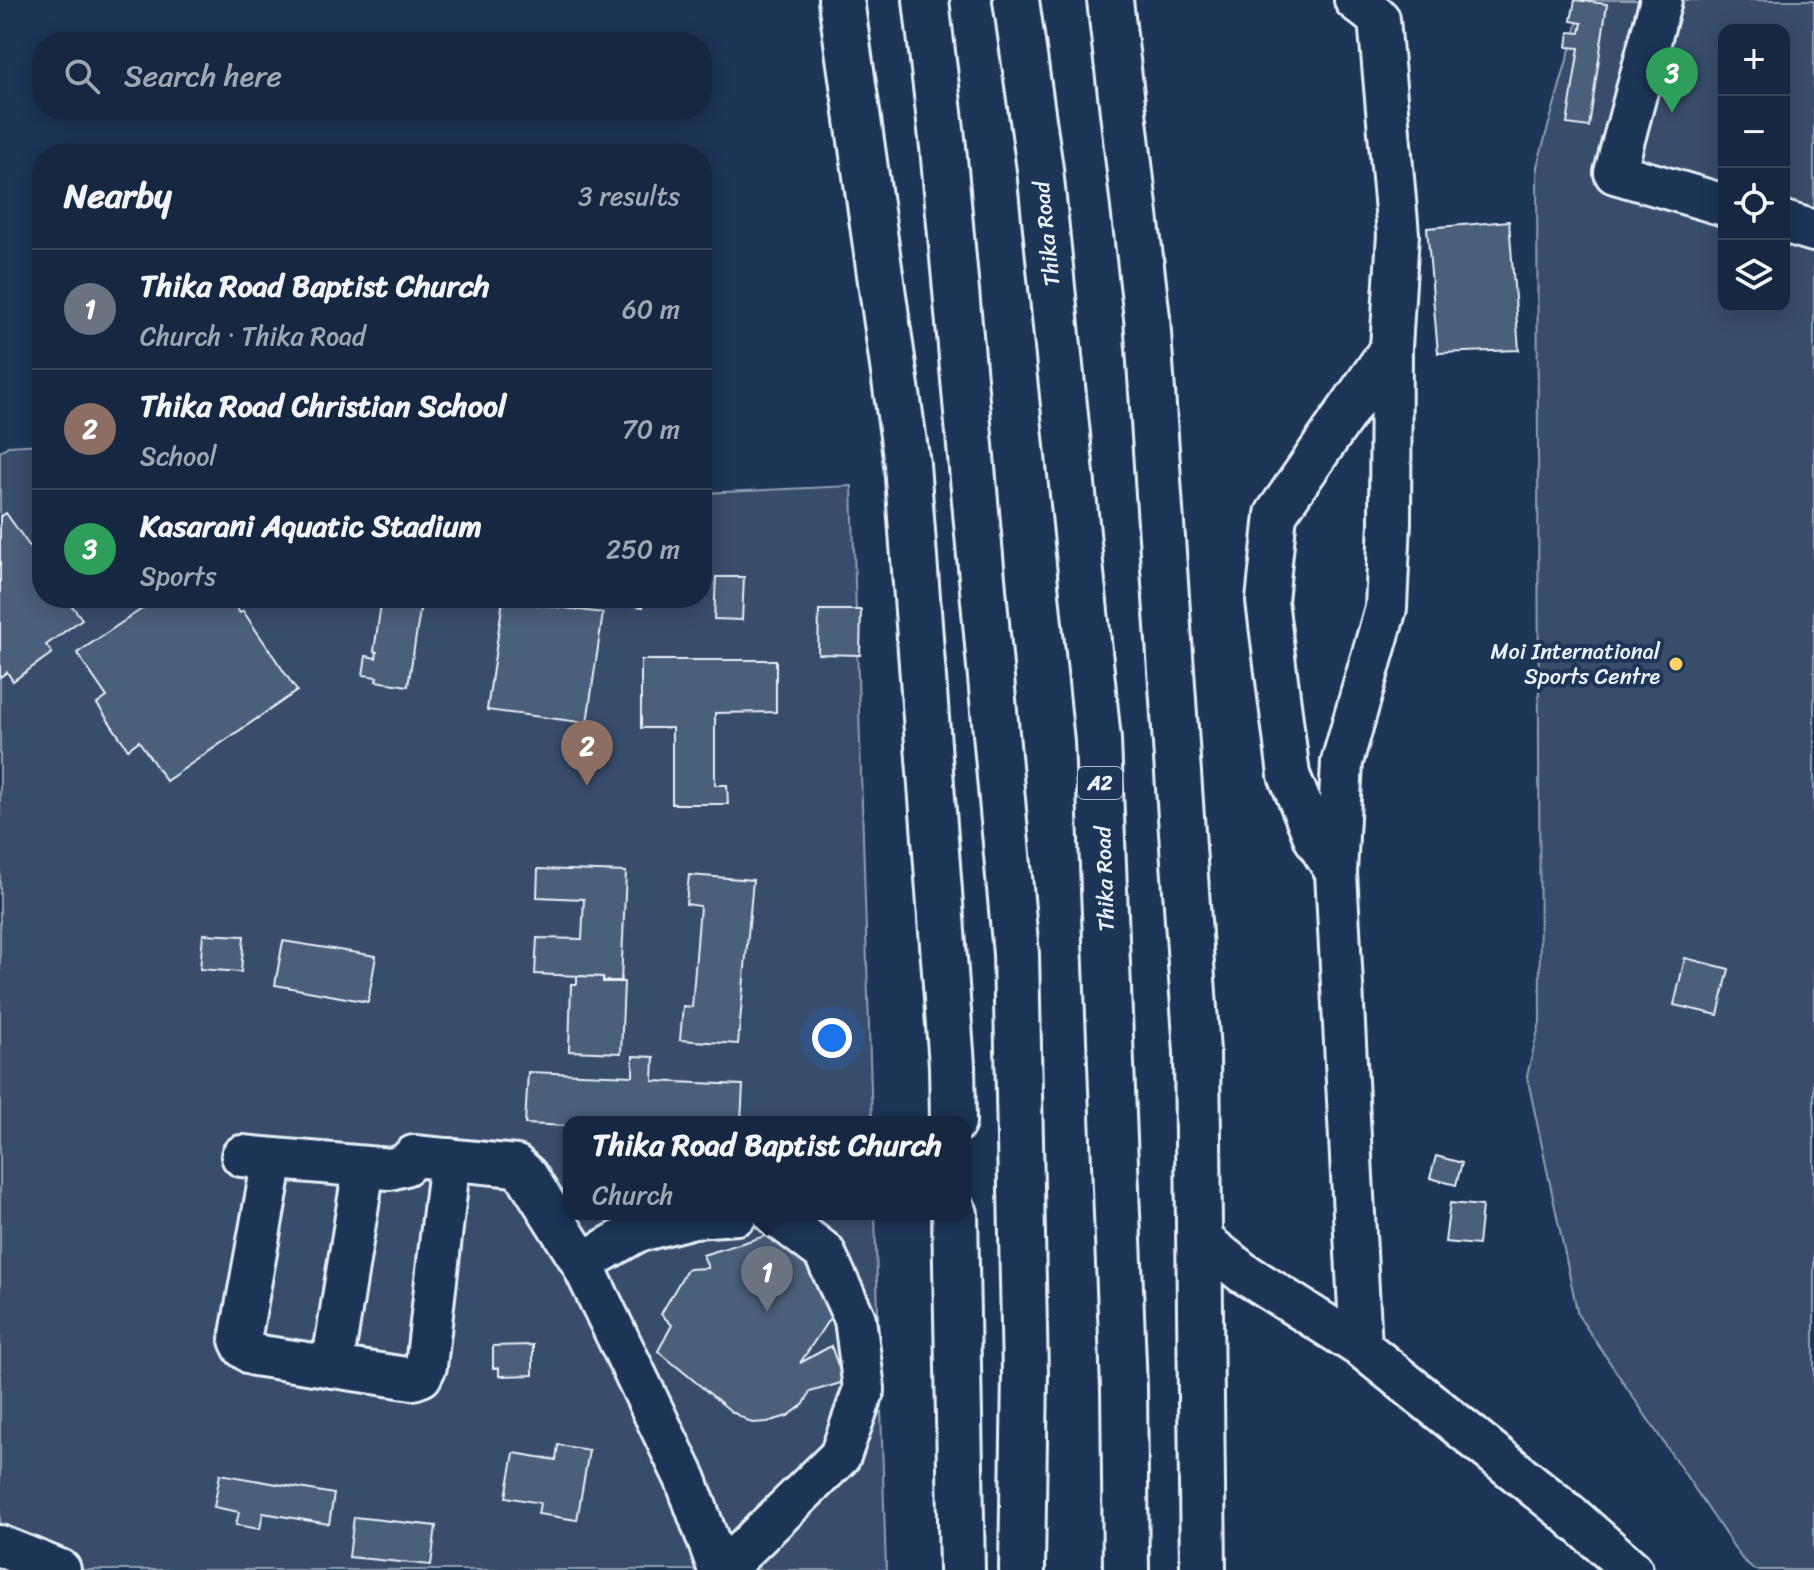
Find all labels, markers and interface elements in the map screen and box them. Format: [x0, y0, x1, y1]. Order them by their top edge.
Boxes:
map controls [1718, 24, 1790, 312]
button: + [1718, 24, 1790, 96]
search box [32, 32, 712, 120]
pin: 3 [1646, 47, 1698, 113]
text: Search here [124, 49, 282, 103]
icon: search [60, 54, 104, 98]
button: − [1718, 96, 1790, 168]
text: Nearby [64, 166, 172, 226]
button: locate [1718, 168, 1790, 240]
text: 3 results [578, 173, 680, 219]
street label: Thika Road [1021, 178, 1071, 288]
button: layers [1718, 240, 1790, 312]
text: Thika Road Baptist Church [140, 259, 489, 313]
text: 1 [84, 286, 96, 332]
text: 60 m [622, 286, 680, 332]
text: Church · Thika Road [140, 313, 366, 359]
text: Thika Road Christian School [140, 379, 506, 433]
text: 2 [82, 406, 98, 452]
text: 70 m [622, 406, 680, 452]
text: School [140, 433, 217, 479]
text: Kasarani Aquatic Stadium [140, 499, 482, 553]
text: 3 [83, 526, 97, 572]
text: 250 m [606, 526, 680, 572]
text: Sports [140, 553, 216, 599]
place label: Moi International Sports Centre [1491, 632, 1661, 696]
marker: Moi International Sports Centre [1667, 655, 1685, 673]
pin: 2 [561, 720, 613, 786]
road number: A2 [1078, 767, 1122, 799]
street label: Thika Road [1083, 824, 1126, 932]
your location [812, 1018, 852, 1058]
popup [563, 1116, 971, 1220]
text: Thika Road Baptist Church [592, 1118, 942, 1172]
text: Church [592, 1172, 673, 1218]
pin: 1 [741, 1246, 793, 1312]

